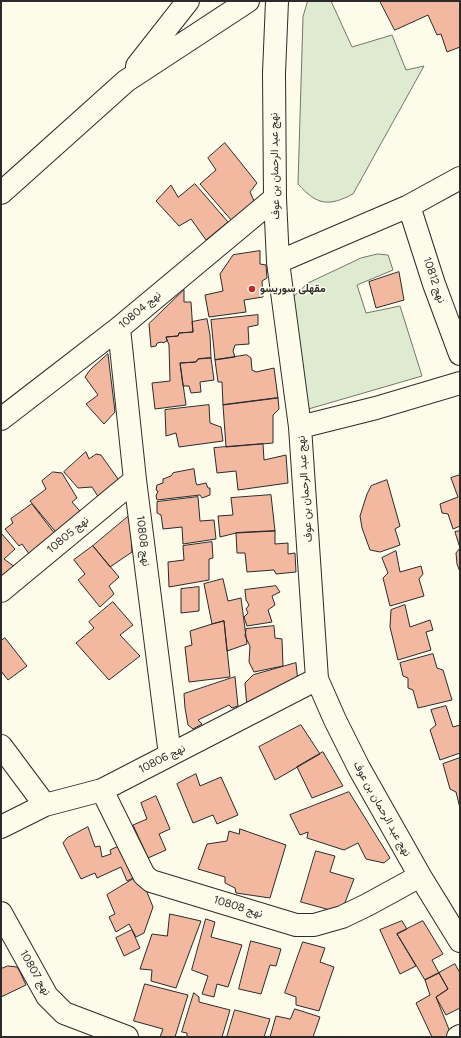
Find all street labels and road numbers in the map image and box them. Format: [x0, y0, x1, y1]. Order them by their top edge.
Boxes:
street label: نهج عبد الرحمان بن عوف [267, 112, 283, 220]
street label: نهج 10812 [420, 255, 448, 305]
street label: نهج 10804 [116, 289, 164, 331]
street label: نهج عبد الرحمان بن عوف [295, 435, 315, 543]
street label: نهج 10805 [44, 514, 92, 556]
street label: نهج 10808 [133, 515, 153, 567]
street label: نهج 10806 [136, 742, 188, 776]
street label: نهج عبد الرحمان بن عوف [350, 759, 414, 859]
street label: نهج 10808 [212, 893, 264, 921]
street label: نهج 10807 [17, 948, 53, 998]

